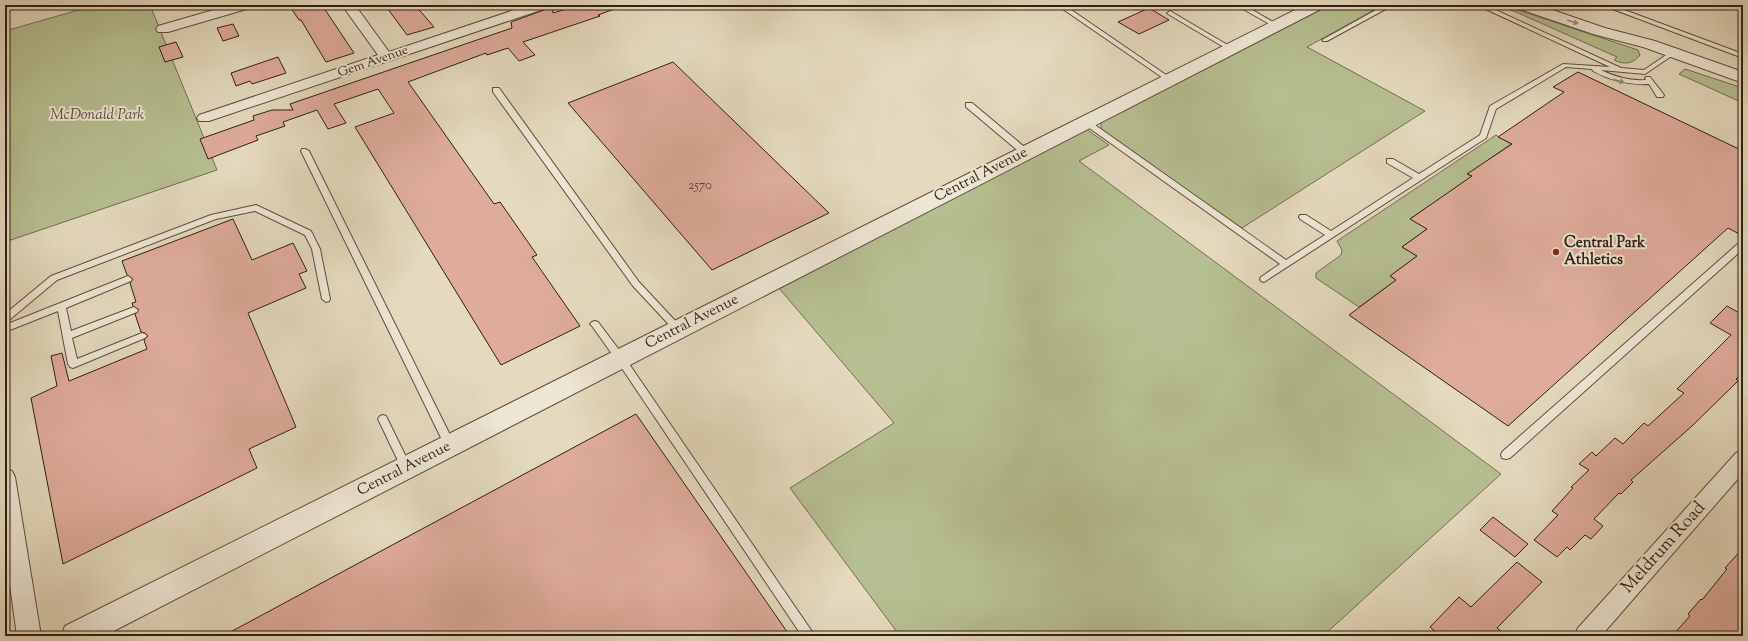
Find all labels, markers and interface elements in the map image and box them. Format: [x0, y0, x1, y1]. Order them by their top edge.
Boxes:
one-way arrow [1567, 20, 1579, 26]
street label: Gem Avenue [335, 42, 411, 82]
one-way arrow [1613, 78, 1625, 84]
park label: McDonald Park [50, 105, 144, 126]
street label: Central Avenue [931, 142, 1031, 208]
house number: 2570 [688, 177, 712, 195]
place label: Central Park Athletics [1564, 233, 1646, 271]
marker: Central Park Athletics [1551, 247, 1561, 257]
street label: Central Avenue [642, 289, 742, 355]
street label: Central Avenue [354, 436, 454, 502]
street label: Meldrum Road [1616, 496, 1712, 600]

